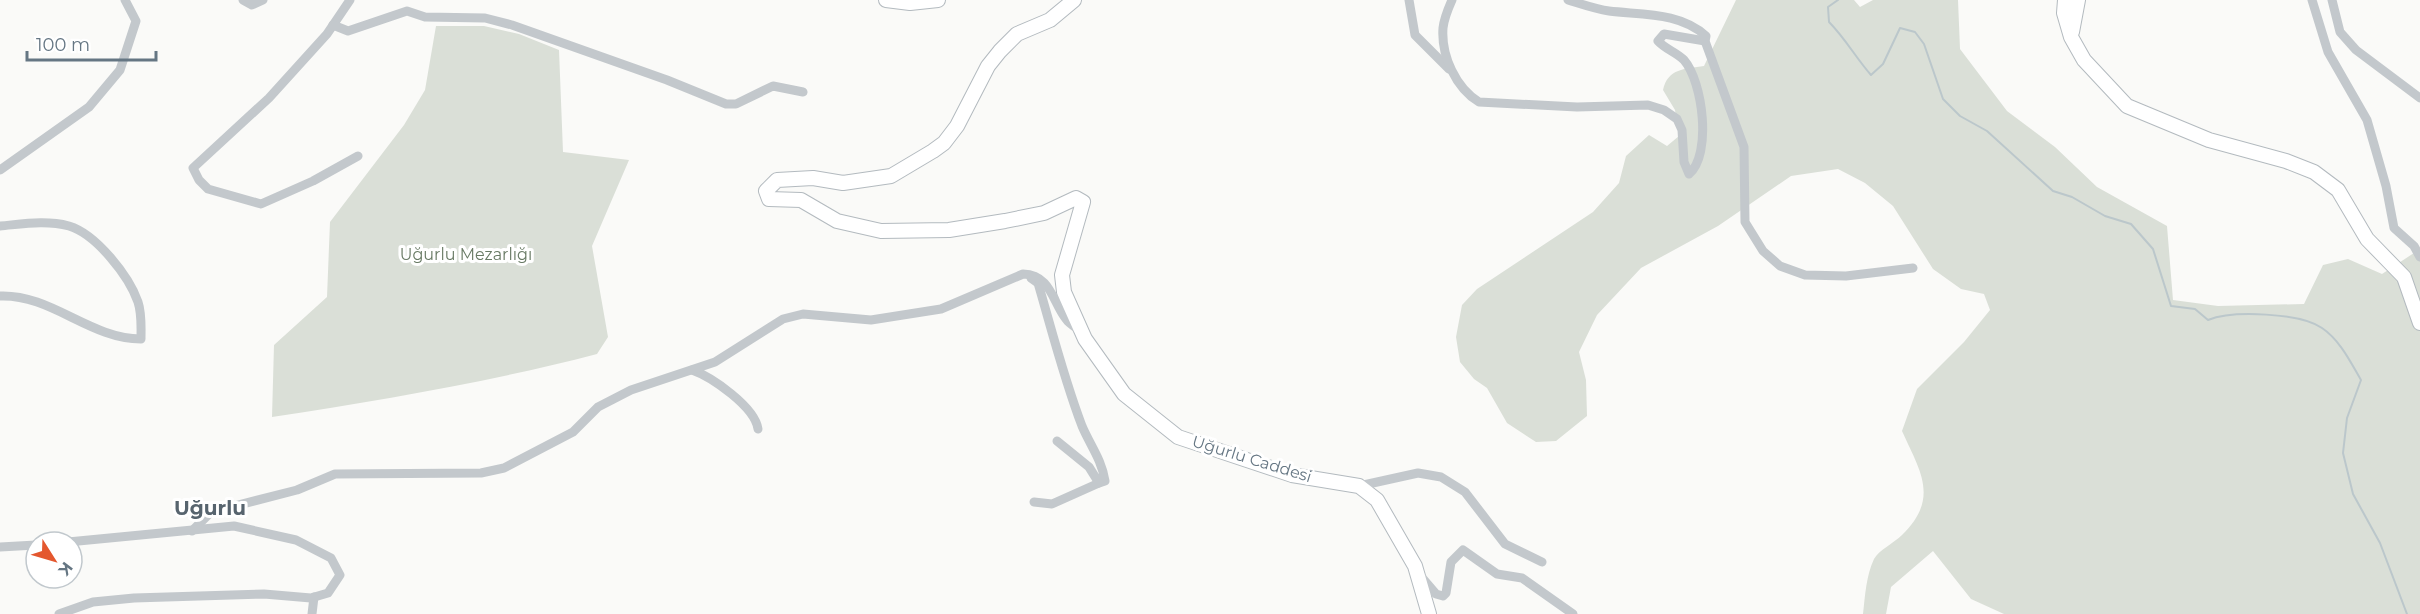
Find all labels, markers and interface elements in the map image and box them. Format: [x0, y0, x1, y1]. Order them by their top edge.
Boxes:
scale bar [27, 24, 156, 62]
text: 100 m [36, 34, 90, 56]
park label: Uğurlu Mezarlığı [400, 245, 532, 264]
street label: Uğurlu Caddesi [1190, 432, 1314, 486]
district label: Uğurlu [174, 496, 246, 520]
north arrow [24, 530, 84, 590]
text: K [54, 558, 77, 580]

